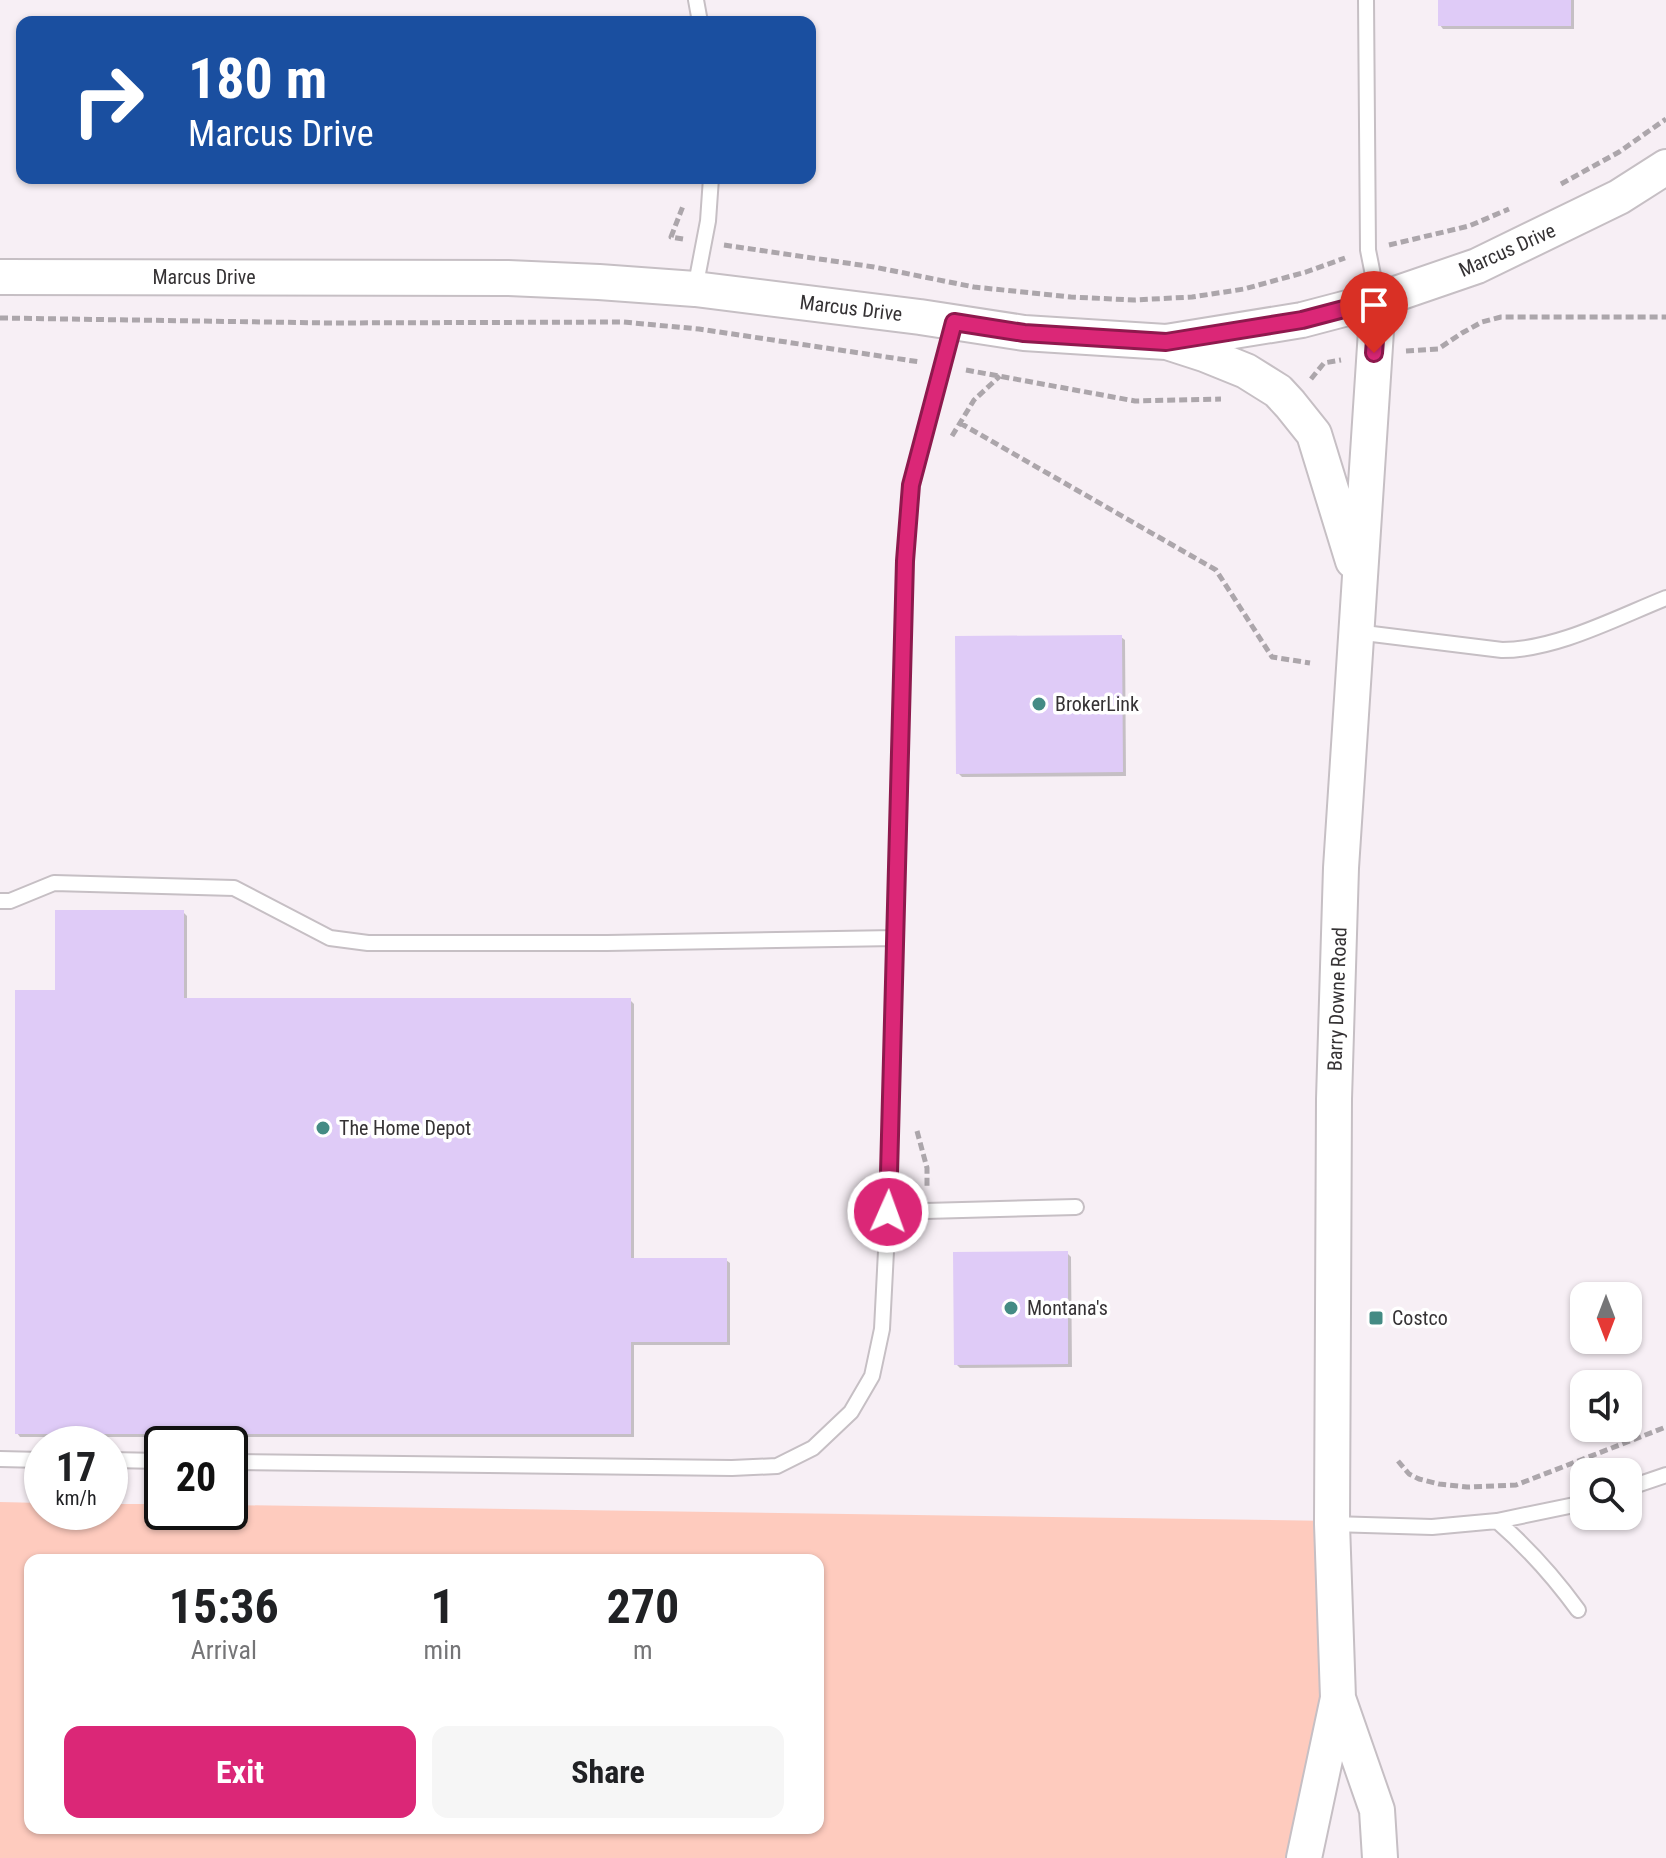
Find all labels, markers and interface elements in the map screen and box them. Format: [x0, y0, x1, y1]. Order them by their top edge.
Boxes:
text: 180 m [188, 46, 327, 112]
icon: right [56, 48, 160, 152]
text: Marcus Drive [188, 113, 374, 155]
street label: Marcus Drive [1455, 218, 1559, 282]
street label: Marcus Drive [152, 265, 256, 289]
pin [1340, 271, 1408, 353]
icon: arrive [1352, 283, 1396, 327]
street label: Marcus Drive [798, 290, 904, 326]
place label: BrokerLink [1055, 692, 1139, 716]
marker: BrokerLink [1030, 695, 1048, 713]
street label: Barry Downe Road [1322, 927, 1352, 1071]
place label: The Home Depot [339, 1116, 471, 1140]
marker: The Home Depot [314, 1119, 332, 1137]
position arrow [846, 1170, 930, 1254]
north arrow [1570, 1282, 1642, 1354]
map controls [1570, 1282, 1642, 1530]
place label: Montana's [1027, 1296, 1108, 1320]
marker: Montana's [1002, 1299, 1020, 1317]
place label: Costco [1392, 1306, 1448, 1330]
marker: Costco [1367, 1309, 1385, 1327]
button: sound [1570, 1370, 1642, 1442]
speed limit sign: 20 [144, 1426, 248, 1530]
text: 17 [56, 1444, 96, 1491]
button: search [1570, 1458, 1642, 1530]
text: km/h [55, 1486, 97, 1510]
text: 15:36 [169, 1578, 279, 1635]
text: 1 [431, 1578, 455, 1635]
text: 270 [606, 1578, 679, 1635]
text: Arrival [191, 1635, 257, 1665]
text: min [424, 1635, 462, 1665]
text: m [633, 1635, 653, 1665]
button: Exit [64, 1726, 416, 1818]
button: Share [432, 1726, 784, 1818]

